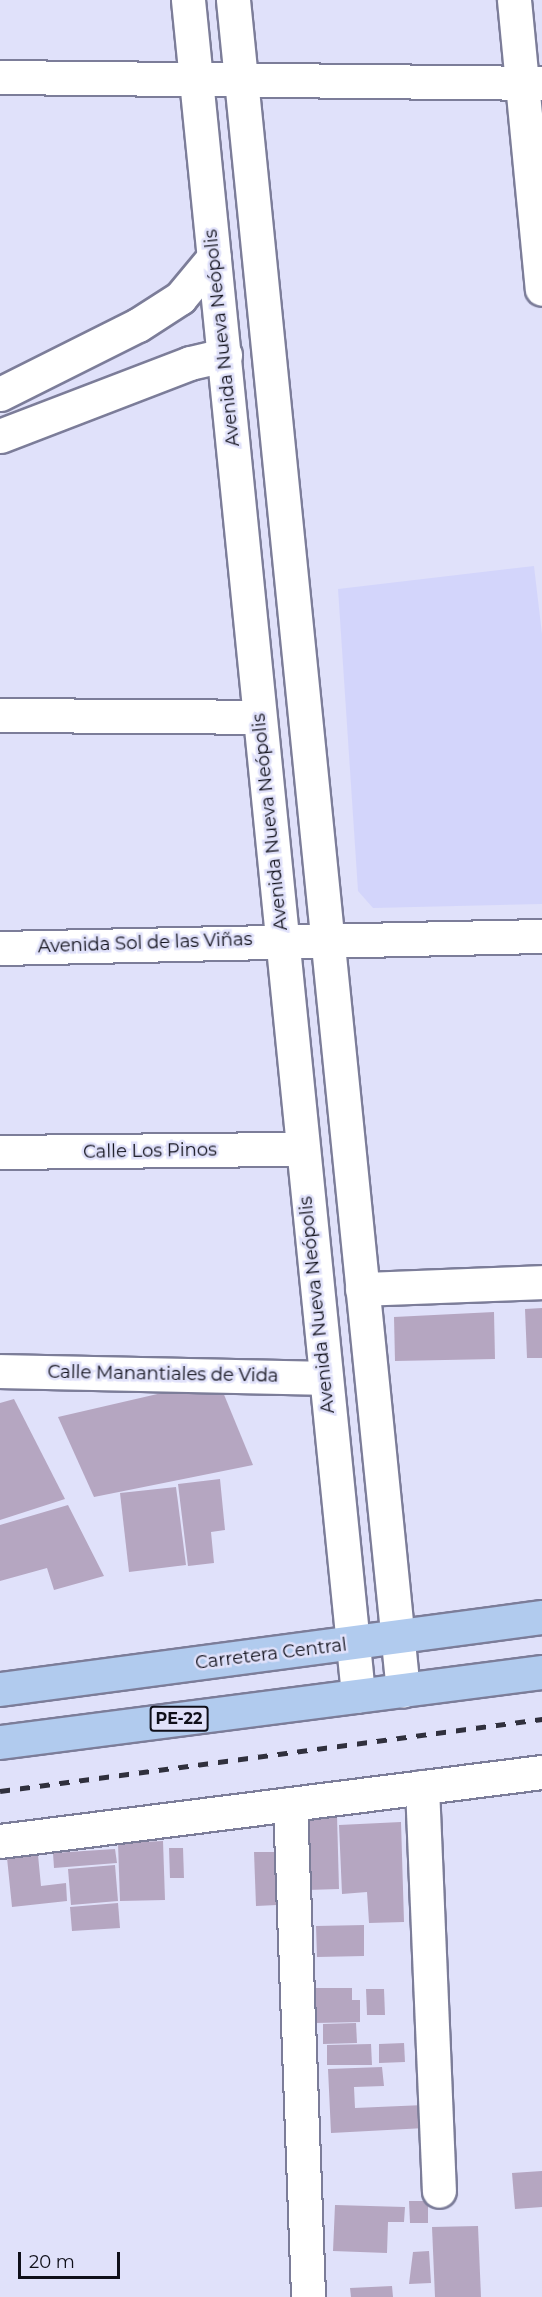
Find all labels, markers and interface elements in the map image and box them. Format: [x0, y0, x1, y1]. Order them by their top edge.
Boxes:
street label: Avenida Nueva Neópolis [200, 228, 244, 448]
street label: Avenida Nueva Neópolis [248, 712, 292, 932]
street label: Avenida Sol de las Viñas [37, 928, 253, 958]
street label: Calle Los Pinos [83, 1139, 217, 1163]
street label: Avenida Nueva Neópolis [295, 1195, 339, 1415]
street label: Calle Manantiales de Vida [47, 1361, 279, 1387]
street label: Carretera Central [194, 1634, 348, 1674]
road number: PE-22 [149, 1706, 209, 1732]
scale bar [21, 2240, 123, 2278]
text: 20 m [29, 2251, 75, 2273]

